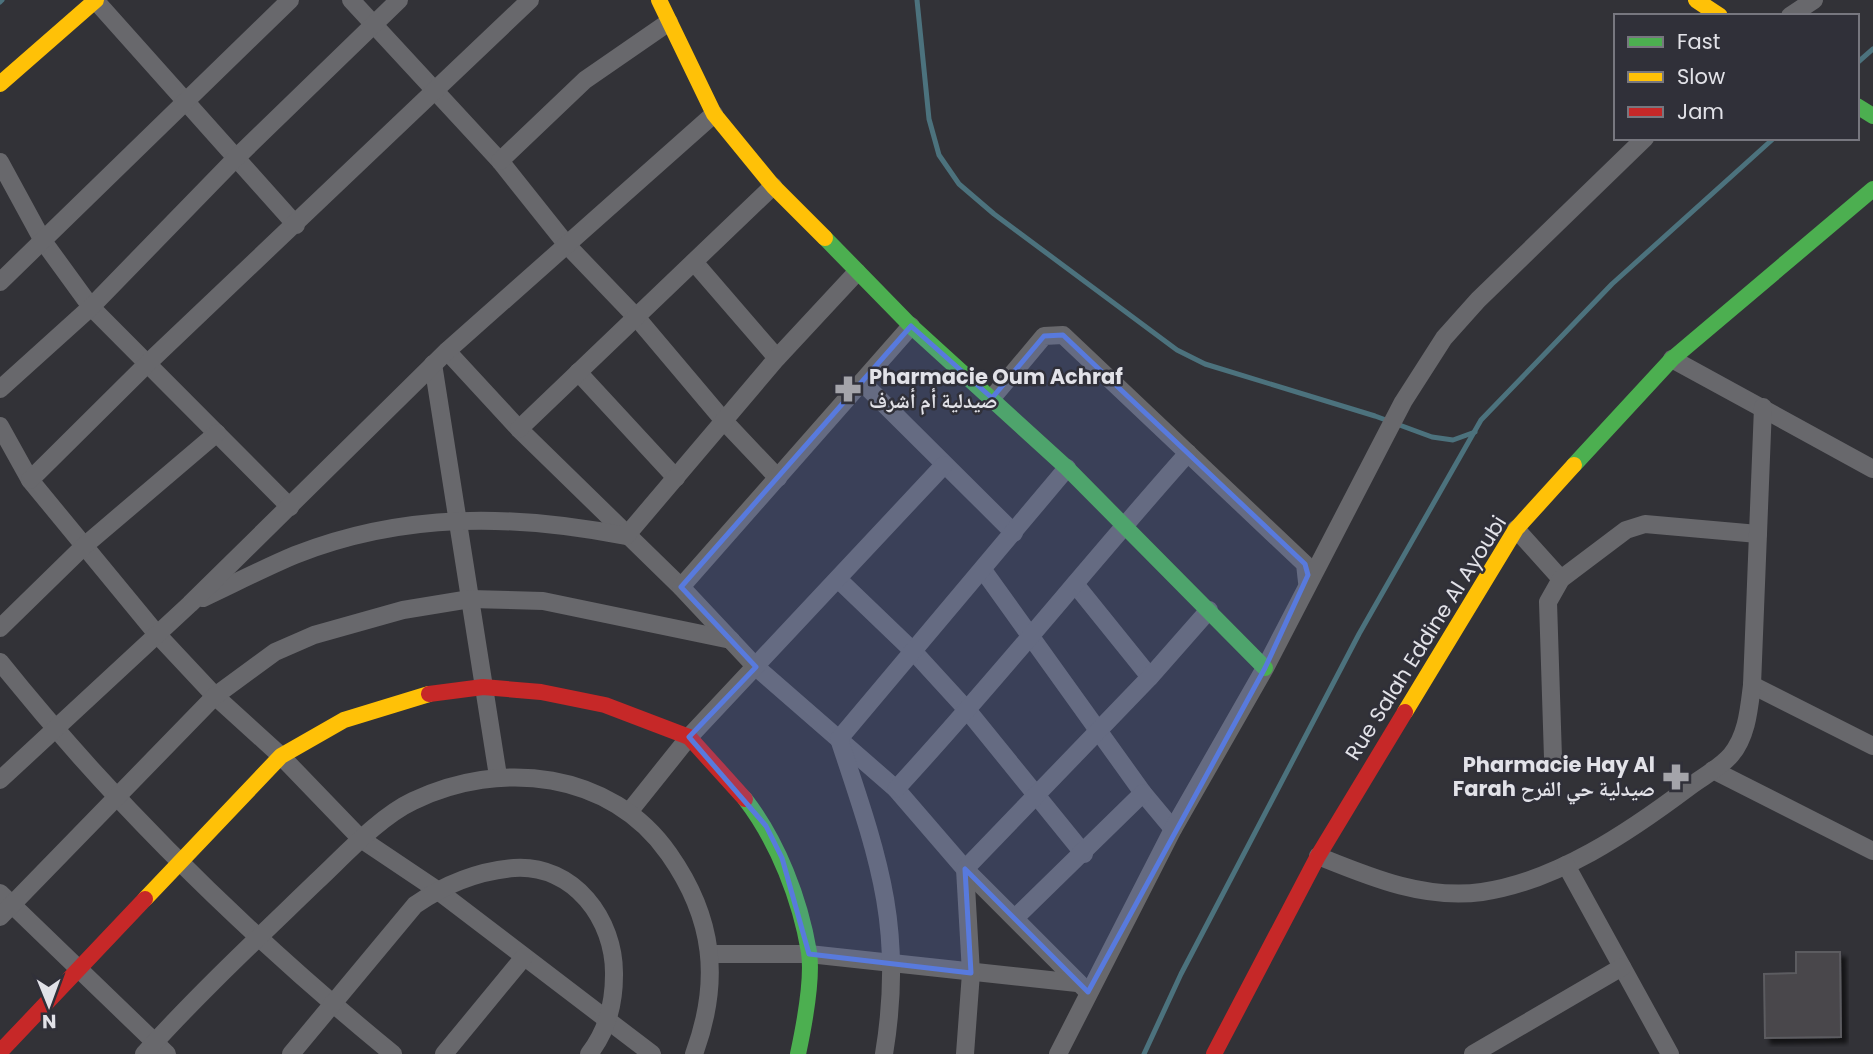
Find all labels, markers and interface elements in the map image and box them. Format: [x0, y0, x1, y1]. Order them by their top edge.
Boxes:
legend [1614, 14, 1859, 140]
text: Fast [1677, 27, 1720, 56]
text: Slow [1677, 62, 1725, 91]
text: Jam [1677, 97, 1724, 126]
place label: Pharmacie Oum Achraf صيدلية أم أشرف [869, 362, 1123, 415]
pharmacy icon: Pharmacie Oum Achraf صيدلية أم أشرف [833, 374, 863, 404]
street label: Rue Salah Eddine Al Ayoubi [1338, 510, 1513, 766]
place label: Pharmacie Hay Al Farah صيدلية حي الفرح [1453, 750, 1655, 805]
pharmacy icon: Pharmacie Hay Al Farah صيدلية حي الفرح [1661, 762, 1691, 792]
north arrow [14, 970, 84, 1040]
text: N [42, 1008, 57, 1035]

